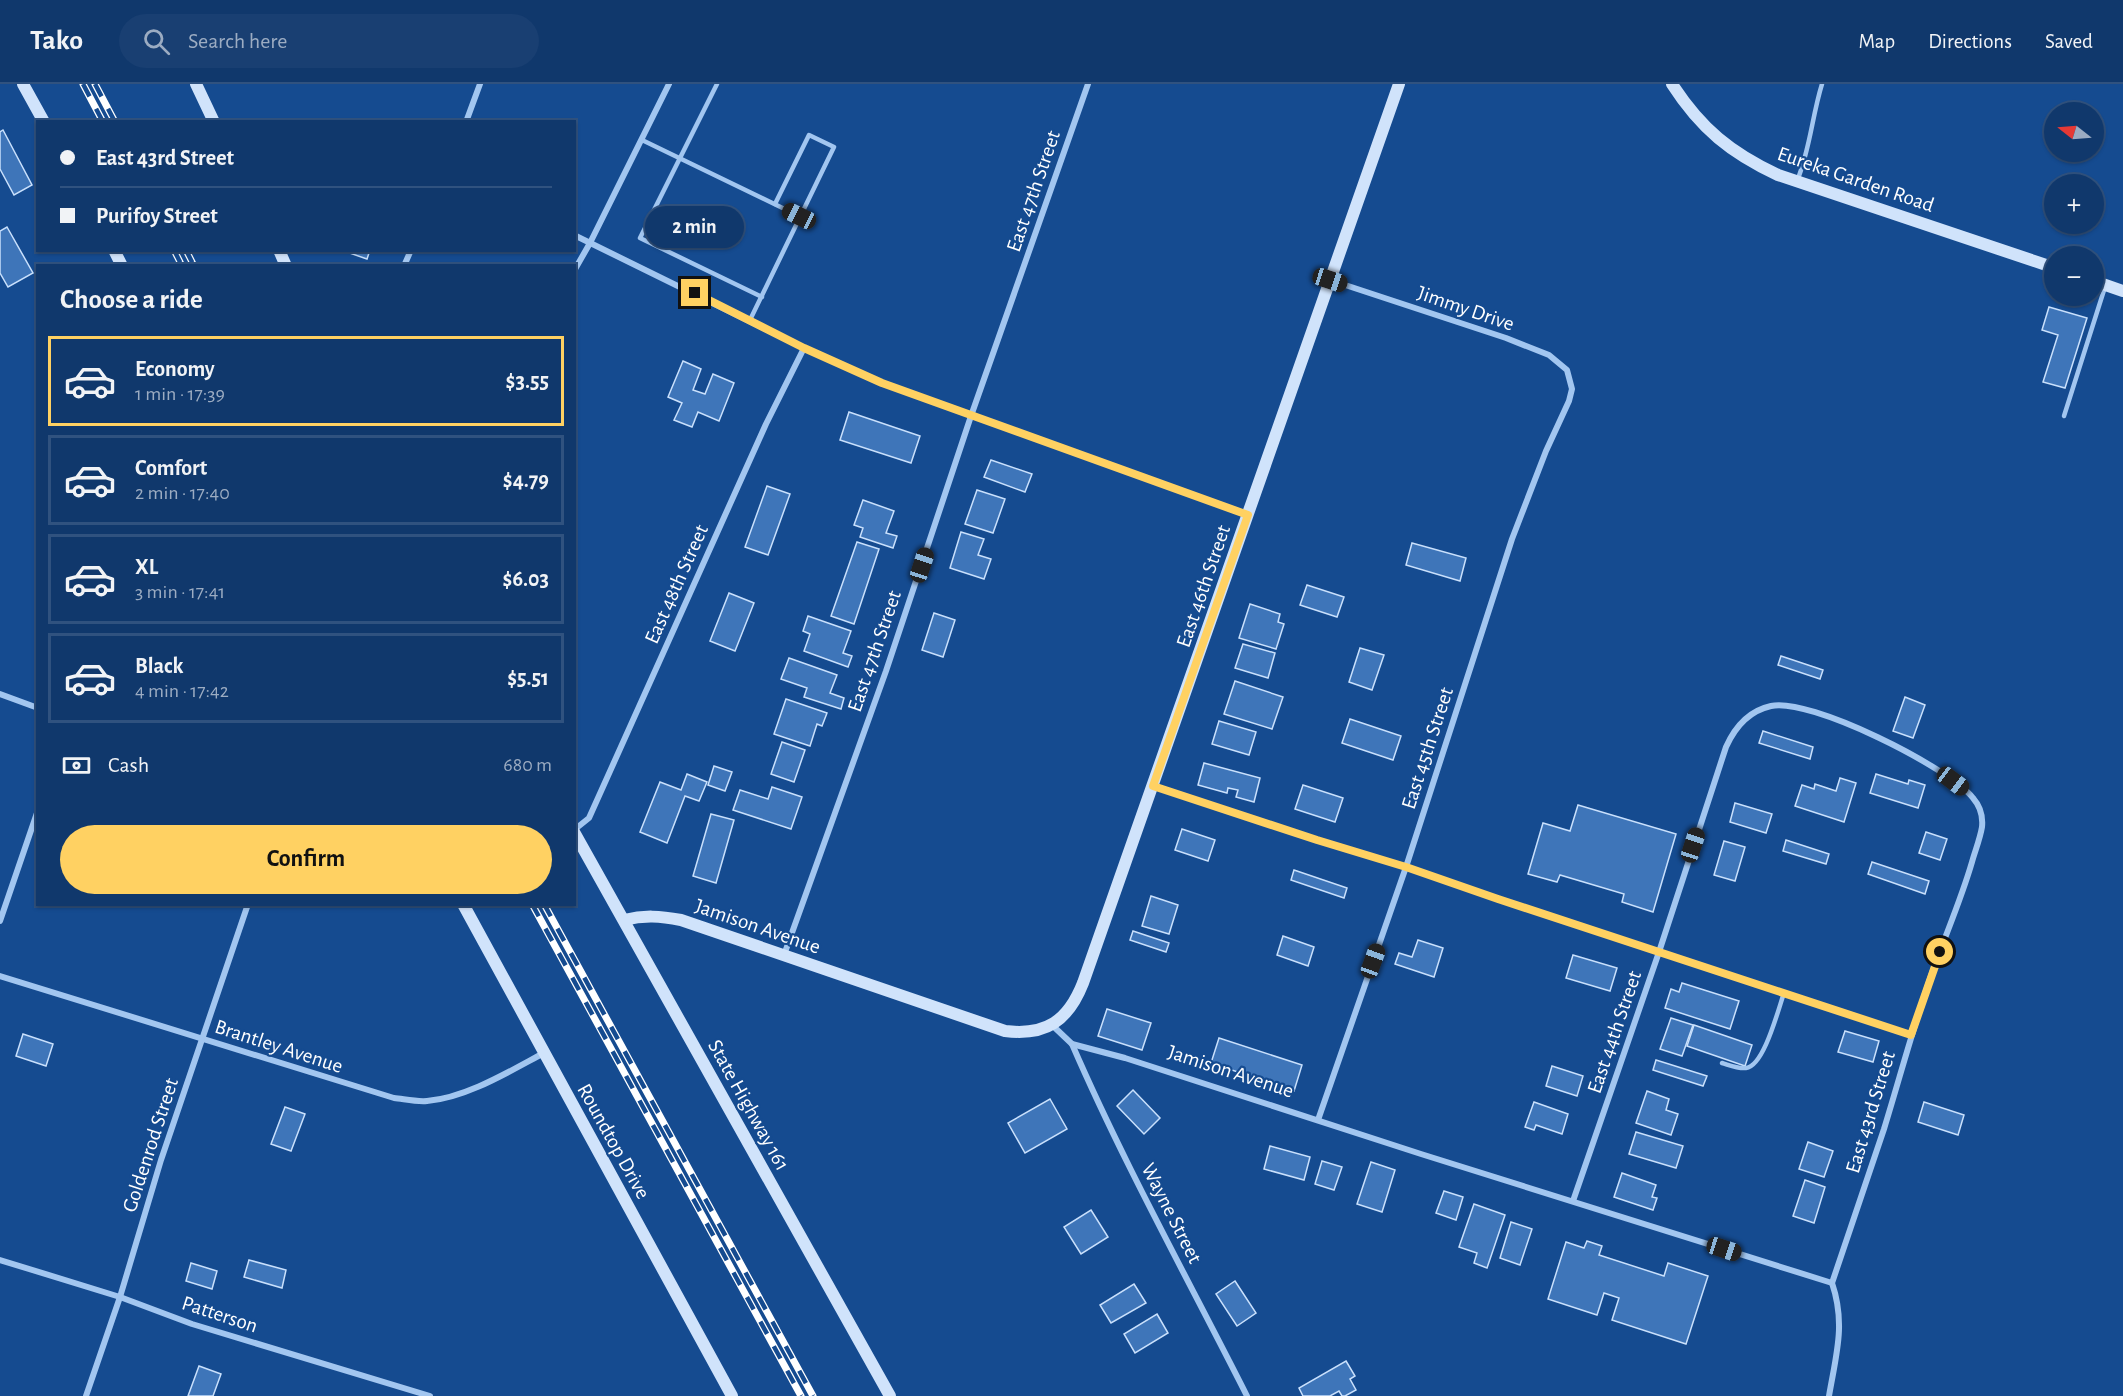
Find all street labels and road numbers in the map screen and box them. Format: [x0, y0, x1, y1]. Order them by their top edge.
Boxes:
street label: East 47th Street [1003, 128, 1064, 254]
street label: Eureka Garden Road [1775, 143, 1937, 216]
street label: Jimmy Drive [1415, 282, 1517, 335]
street label: East 48th Street [641, 521, 712, 647]
street label: East 46th Street [1173, 522, 1234, 650]
street label: East 47th Street [844, 588, 905, 714]
street label: East 45th Street [1398, 684, 1457, 812]
street label: Jamison Avenue [693, 895, 823, 958]
street label: East 44th Street [1584, 968, 1645, 1096]
street label: Brantley Avenue [212, 1016, 345, 1077]
street label: State Highway 161 [704, 1036, 793, 1174]
street label: Jamison Avenue [1165, 1041, 1296, 1102]
street label: East 43rd Street [1842, 1048, 1899, 1176]
street label: Goldenrod Street [119, 1075, 182, 1215]
street label: Roundtop Drive [573, 1080, 654, 1202]
street label: Wayne Street [1137, 1160, 1206, 1267]
street label: Patterson [179, 1292, 260, 1337]

